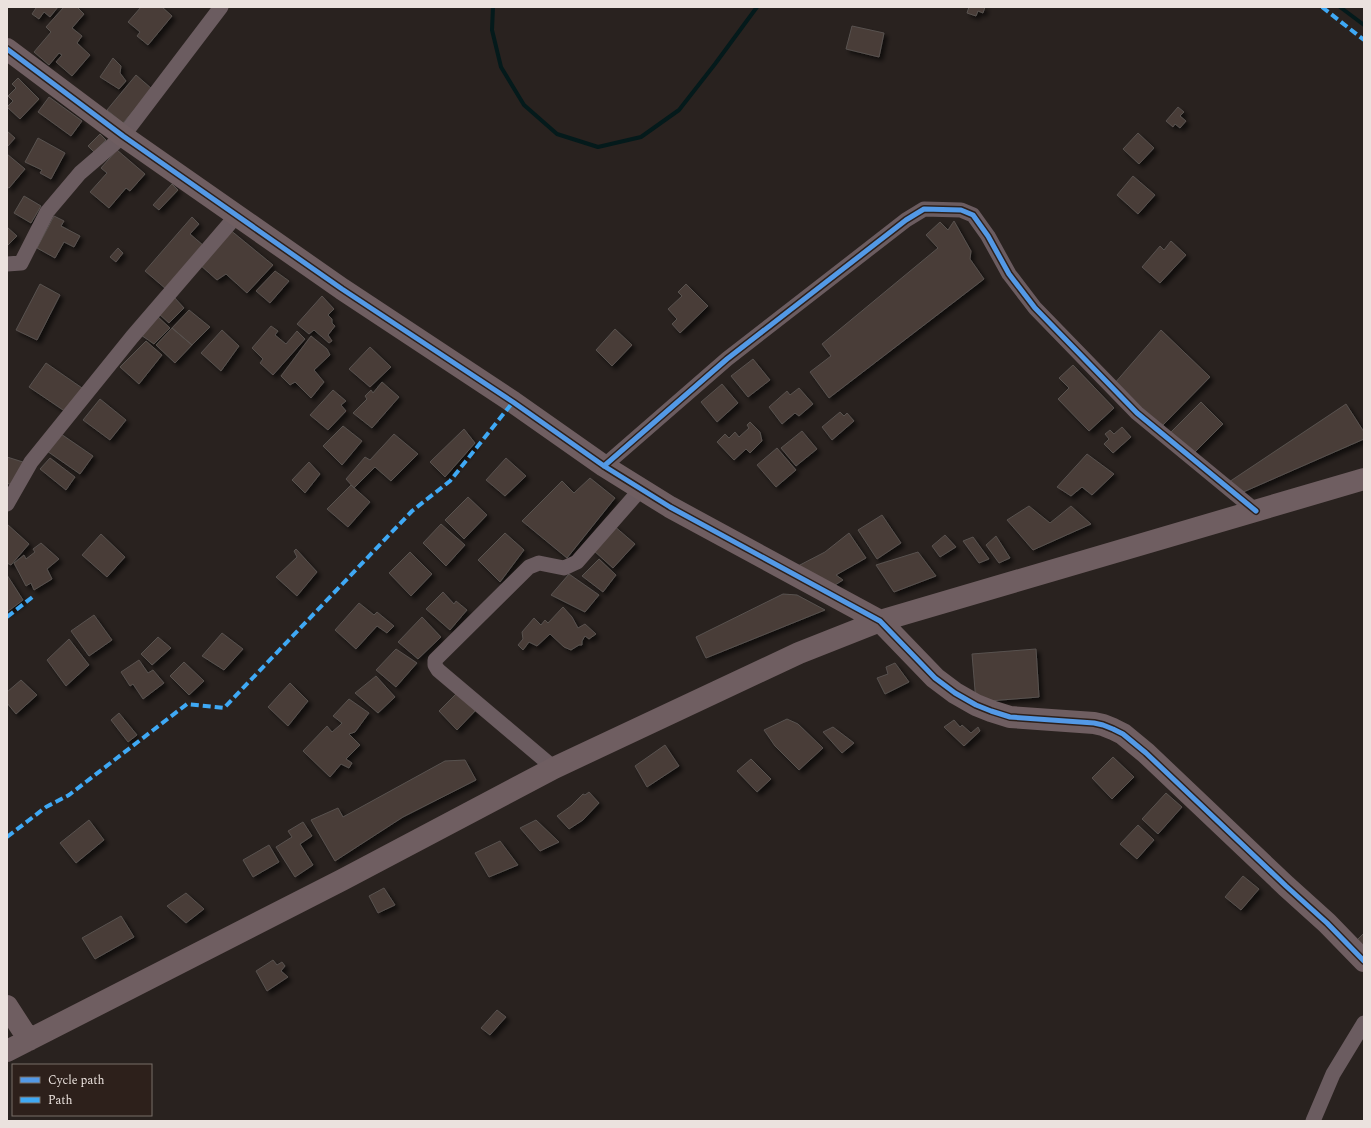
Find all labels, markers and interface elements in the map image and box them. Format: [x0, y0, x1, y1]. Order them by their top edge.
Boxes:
legend [12, 1064, 152, 1116]
text: Cycle path [48, 1071, 105, 1090]
text: Path [48, 1091, 73, 1110]

